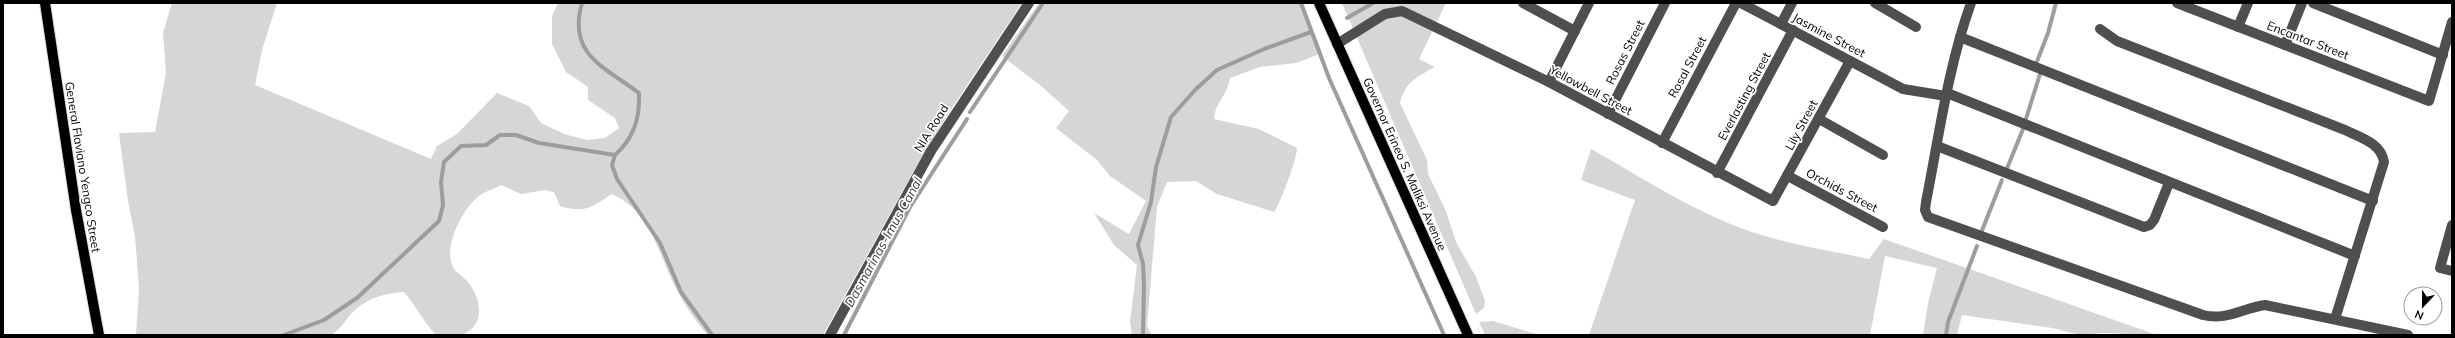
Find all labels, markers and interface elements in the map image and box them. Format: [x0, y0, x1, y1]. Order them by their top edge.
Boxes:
street label: Jasmine Street [1790, 10, 1868, 60]
street label: Rosas Street [1602, 17, 1648, 87]
street label: Encantar Street [2265, 18, 2351, 62]
street label: Rosal Street [1665, 34, 1709, 100]
street label: Everlasting Street [1714, 49, 1774, 143]
street label: Yellowbell Street [1546, 61, 1635, 118]
street label: Governor Erineo S. Maliksi Avenue [1360, 75, 1450, 253]
street label: General Flaviano Yengco Street [62, 81, 104, 253]
street label: Lily Street [1781, 97, 1821, 153]
street label: NIA Road [910, 101, 952, 155]
street label: Orchids Street [1804, 165, 1880, 215]
water label: Dasmarinas-Imus Canal [841, 174, 926, 310]
north arrow [2403, 286, 2443, 326]
text: N [2413, 307, 2426, 323]

